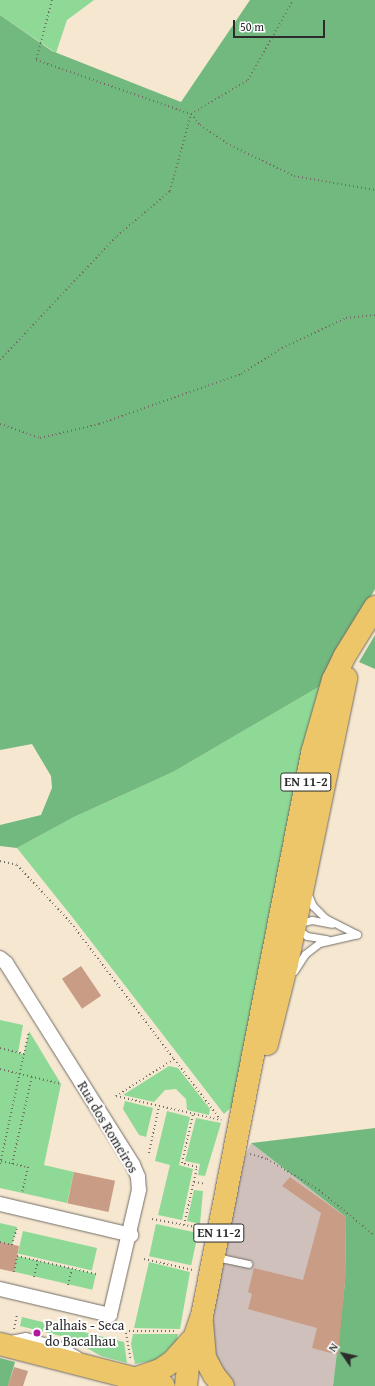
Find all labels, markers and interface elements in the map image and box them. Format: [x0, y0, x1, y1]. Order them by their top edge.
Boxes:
scale bar [235, 12, 327, 38]
text: 50 m [240, 18, 264, 35]
road number: EN 11-2 [280, 771, 332, 793]
street label: Rua dos Romeiros [74, 1078, 142, 1176]
road number: EN 11-2 [193, 1222, 245, 1244]
place label: Palhais - Seca do Bacalhau [45, 1317, 124, 1350]
marker: Palhais - Seca do Bacalhau [32, 1328, 42, 1338]
north arrow [323, 1334, 363, 1374]
text: N [324, 1340, 342, 1355]

